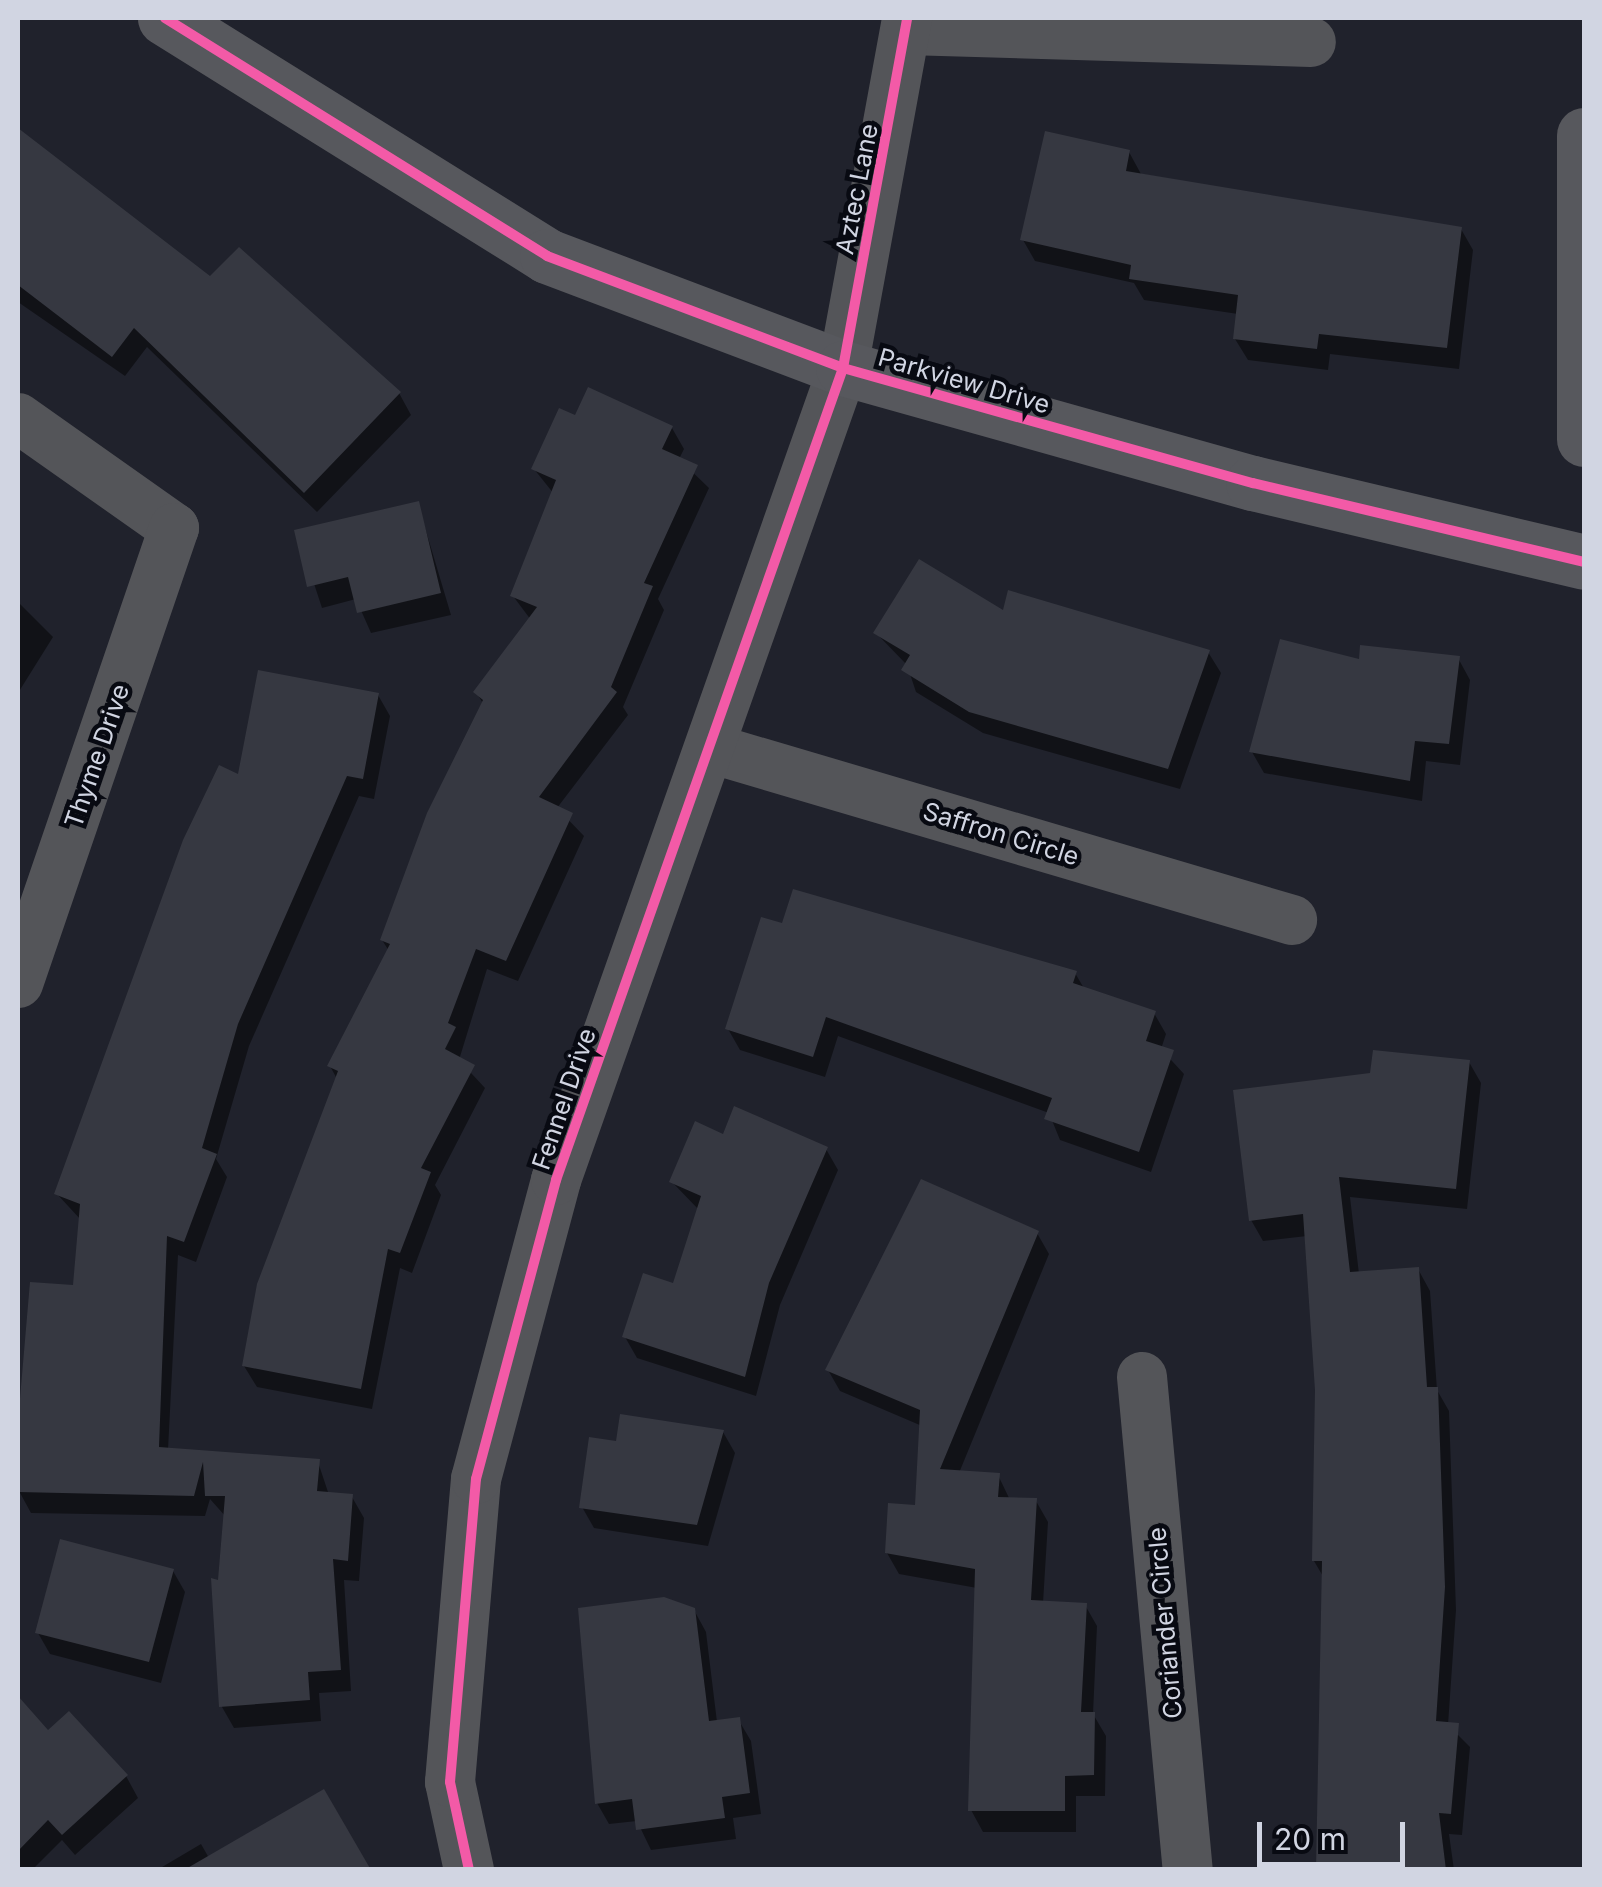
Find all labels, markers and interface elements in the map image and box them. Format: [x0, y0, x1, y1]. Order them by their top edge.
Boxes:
street label: Aztec Lane [830, 121, 884, 257]
street label: Parkview Drive [875, 342, 1053, 420]
street label: Thyme Drive [58, 680, 136, 832]
street label: Saffron Circle [919, 796, 1083, 872]
street label: Fennel Drive [526, 1024, 602, 1174]
street label: Coriander Circle [1142, 1526, 1188, 1720]
scale bar [1262, 1802, 1410, 1864]
text: 20 m [1274, 1821, 1346, 1857]

